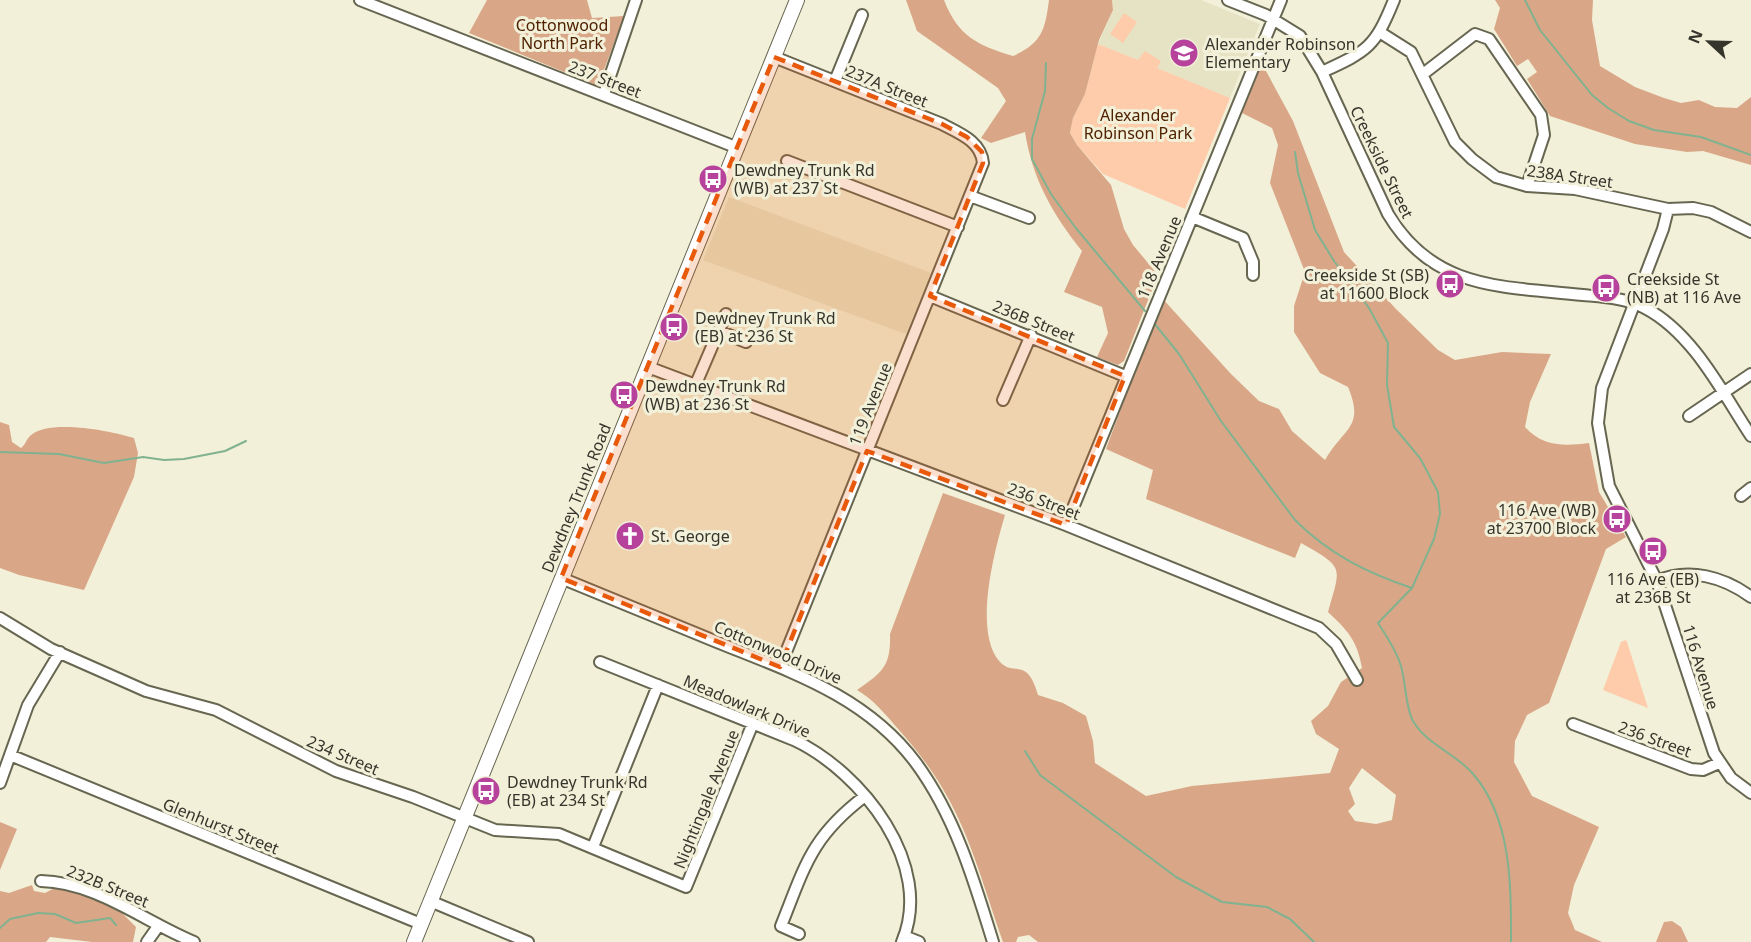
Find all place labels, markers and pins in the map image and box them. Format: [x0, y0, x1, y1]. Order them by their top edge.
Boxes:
place label: Alexander Robinson Elementary [1205, 33, 1356, 73]
school or university icon: Alexander Robinson Elementary [1168, 37, 1200, 69]
place label: Dewdney Trunk Rd (WB) at 237 St [734, 159, 875, 199]
bus stop icon: Dewdney Trunk Rd (WB) at 237 St [697, 163, 729, 195]
place label: Creekside St (SB) at 11600 Block [1304, 264, 1429, 304]
bus stop icon: Creekside St (SB) at 11600 Block [1434, 268, 1466, 300]
place label: Creekside St (NB) at 116 Ave [1627, 268, 1741, 308]
bus stop icon: Creekside St (NB) at 116 Ave [1590, 272, 1622, 304]
place label: Dewdney Trunk Rd (EB) at 236 St [695, 307, 836, 347]
bus stop icon: Dewdney Trunk Rd (EB) at 236 St [658, 311, 690, 343]
place label: Dewdney Trunk Rd (WB) at 236 St [645, 375, 786, 415]
bus stop icon: Dewdney Trunk Rd (WB) at 236 St [608, 379, 640, 411]
place label: 116 Ave (WB) at 23700 Block [1487, 499, 1596, 539]
bus stop icon: 116 Ave (WB) at 23700 Block [1601, 503, 1633, 535]
church icon: St. George [614, 520, 646, 552]
place label: St. George [651, 525, 730, 547]
bus stop icon: 116 Ave (EB) at 236B St [1637, 535, 1669, 567]
place label: 116 Ave (EB) at 236B St [1607, 568, 1699, 608]
place label: Dewdney Trunk Rd (EB) at 234 St [507, 771, 648, 811]
bus stop icon: Dewdney Trunk Rd (EB) at 234 St [470, 775, 502, 807]

